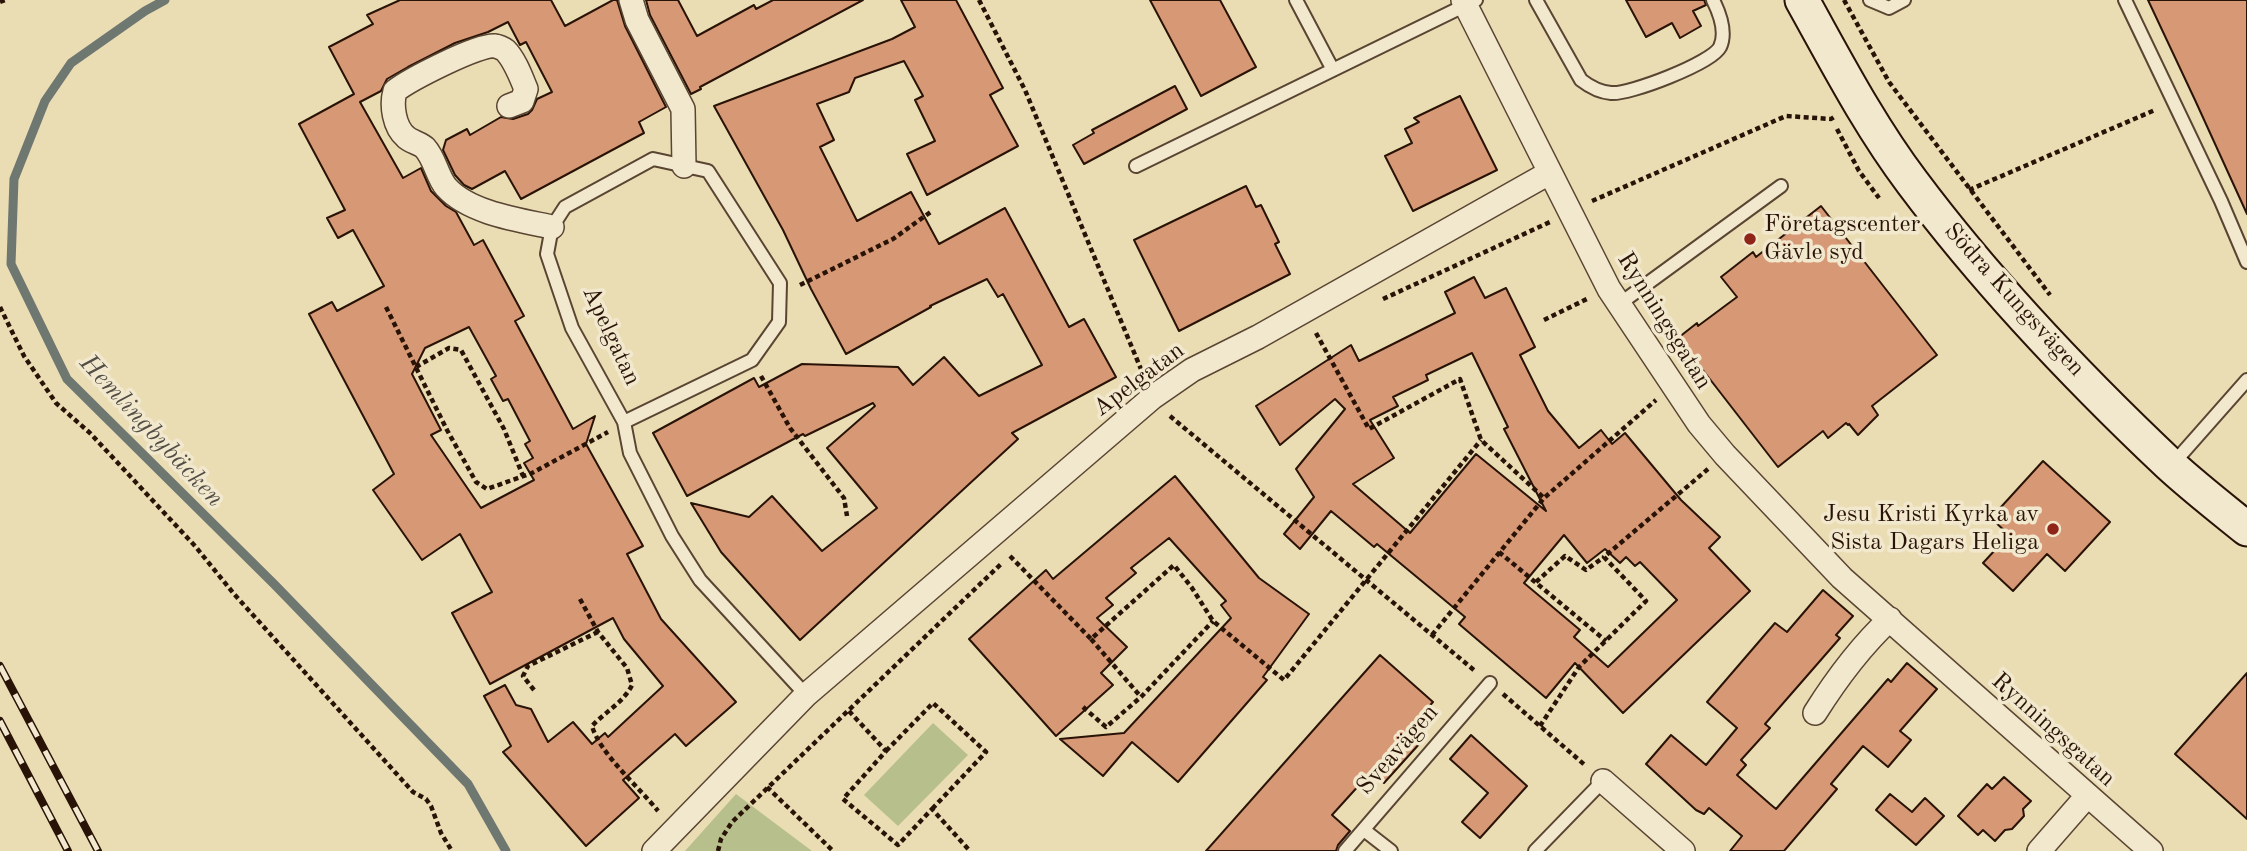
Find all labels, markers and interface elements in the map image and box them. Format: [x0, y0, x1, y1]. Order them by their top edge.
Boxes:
place label: Företagscenter Gävle syd [1764, 211, 1920, 267]
street label: Södra Kungsvägen [1938, 217, 2090, 383]
marker: Företagscenter Gävle syd [1742, 231, 1758, 247]
street label: Rynningsgatan [1610, 247, 1718, 395]
street label: Apelgatan [575, 282, 647, 390]
street label: Apelgatan [1088, 337, 1190, 423]
water label: Hemlingbybäcken [72, 348, 230, 514]
place label: Jesu Kristi Kyrka av Sista Dagars Heliga [1823, 501, 2039, 557]
marker: Jesu Kristi Kyrka av Sista Dagars Heliga [2045, 521, 2061, 537]
street label: Rynningsgatan [1985, 667, 2121, 793]
street label: Sveavägen [1351, 699, 1445, 801]

